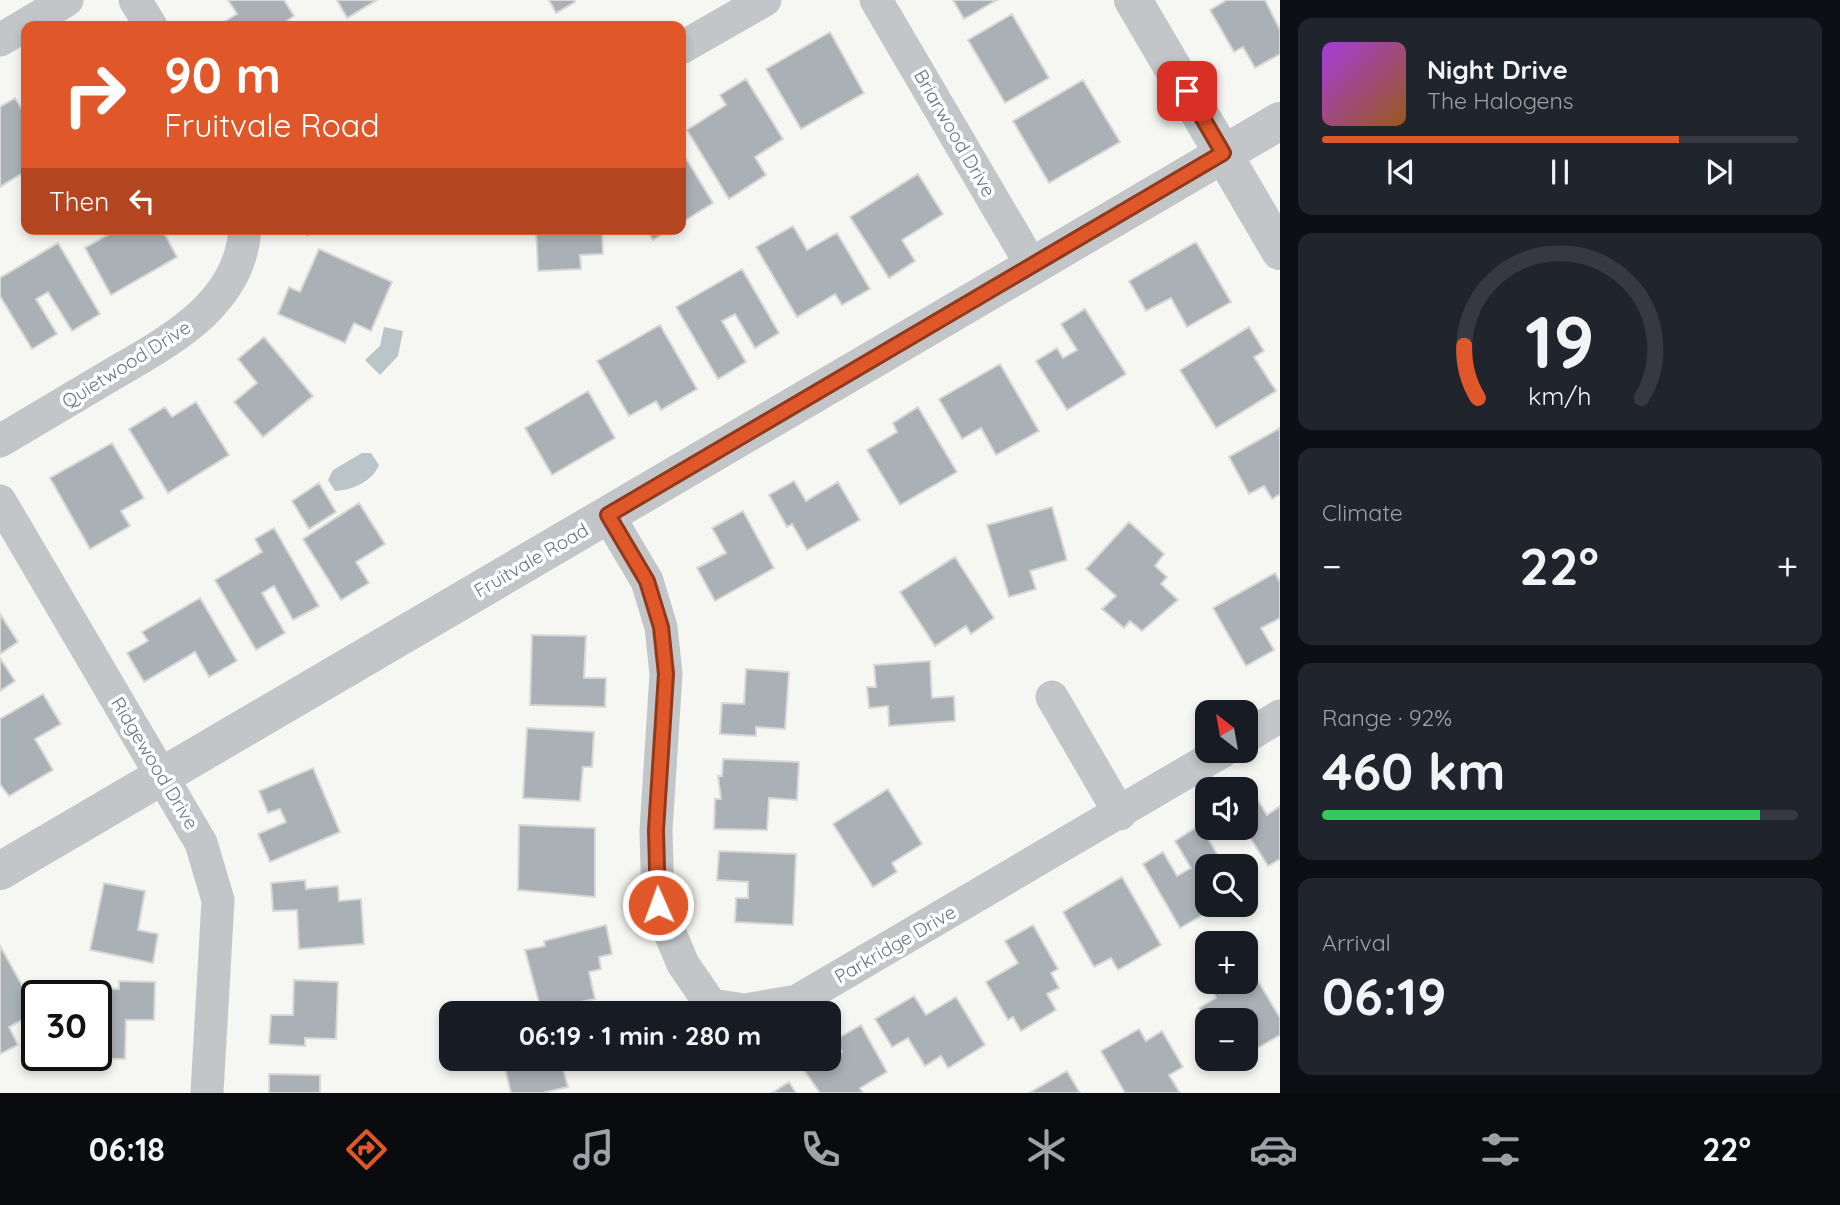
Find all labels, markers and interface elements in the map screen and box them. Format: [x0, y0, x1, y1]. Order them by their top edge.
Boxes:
text: 90 m [164, 44, 281, 105]
icon: right [49, 49, 140, 140]
text: Night Drive [1427, 53, 1568, 86]
pin [1157, 61, 1217, 121]
street label: Briarwood Drive [909, 65, 1001, 201]
icon: arrive [1168, 72, 1206, 110]
text: The Halogens [1427, 86, 1574, 115]
text: Fruitvale Road [164, 105, 380, 145]
icon: previous [1382, 153, 1420, 191]
icon: pause [1541, 153, 1579, 191]
icon: next [1700, 153, 1738, 191]
icon: left [123, 182, 161, 220]
text: Then [49, 185, 109, 218]
text: 19 [1525, 295, 1595, 386]
street label: Quietwood Drive [57, 315, 195, 413]
text: km/h [1528, 379, 1592, 410]
text: Climate [1322, 498, 1403, 527]
street label: Fruitvale Road [470, 518, 592, 602]
text: 22° [1519, 533, 1599, 598]
text: − [1322, 542, 1342, 590]
text: + [1777, 542, 1798, 590]
street label: Ridgewood Drive [106, 692, 204, 834]
north arrow [1195, 700, 1258, 763]
map controls [1195, 700, 1258, 1071]
text: Range · 92% [1322, 703, 1452, 732]
text: 460 km [1322, 738, 1505, 803]
button: sound [1195, 777, 1258, 840]
button: search [1195, 854, 1258, 917]
position arrow [621, 868, 695, 942]
street label: Parkridge Drive [830, 900, 960, 988]
text: Arrival [1322, 928, 1391, 957]
button: + [1195, 931, 1258, 994]
text: 06:19 [1322, 963, 1447, 1028]
speed limit sign: 30 [21, 980, 112, 1071]
button: − [1195, 1008, 1258, 1071]
text: 06:19 · 1 min · 280 m [519, 1019, 761, 1052]
icon: directions [342, 1125, 391, 1174]
icon: music [569, 1125, 618, 1174]
icon: phone [796, 1125, 845, 1174]
icon: climate [1022, 1125, 1071, 1174]
icon: car [1249, 1125, 1298, 1174]
icon: filters [1476, 1125, 1525, 1174]
text: 06:18 [89, 1129, 165, 1169]
text: 22° [1702, 1129, 1751, 1169]

